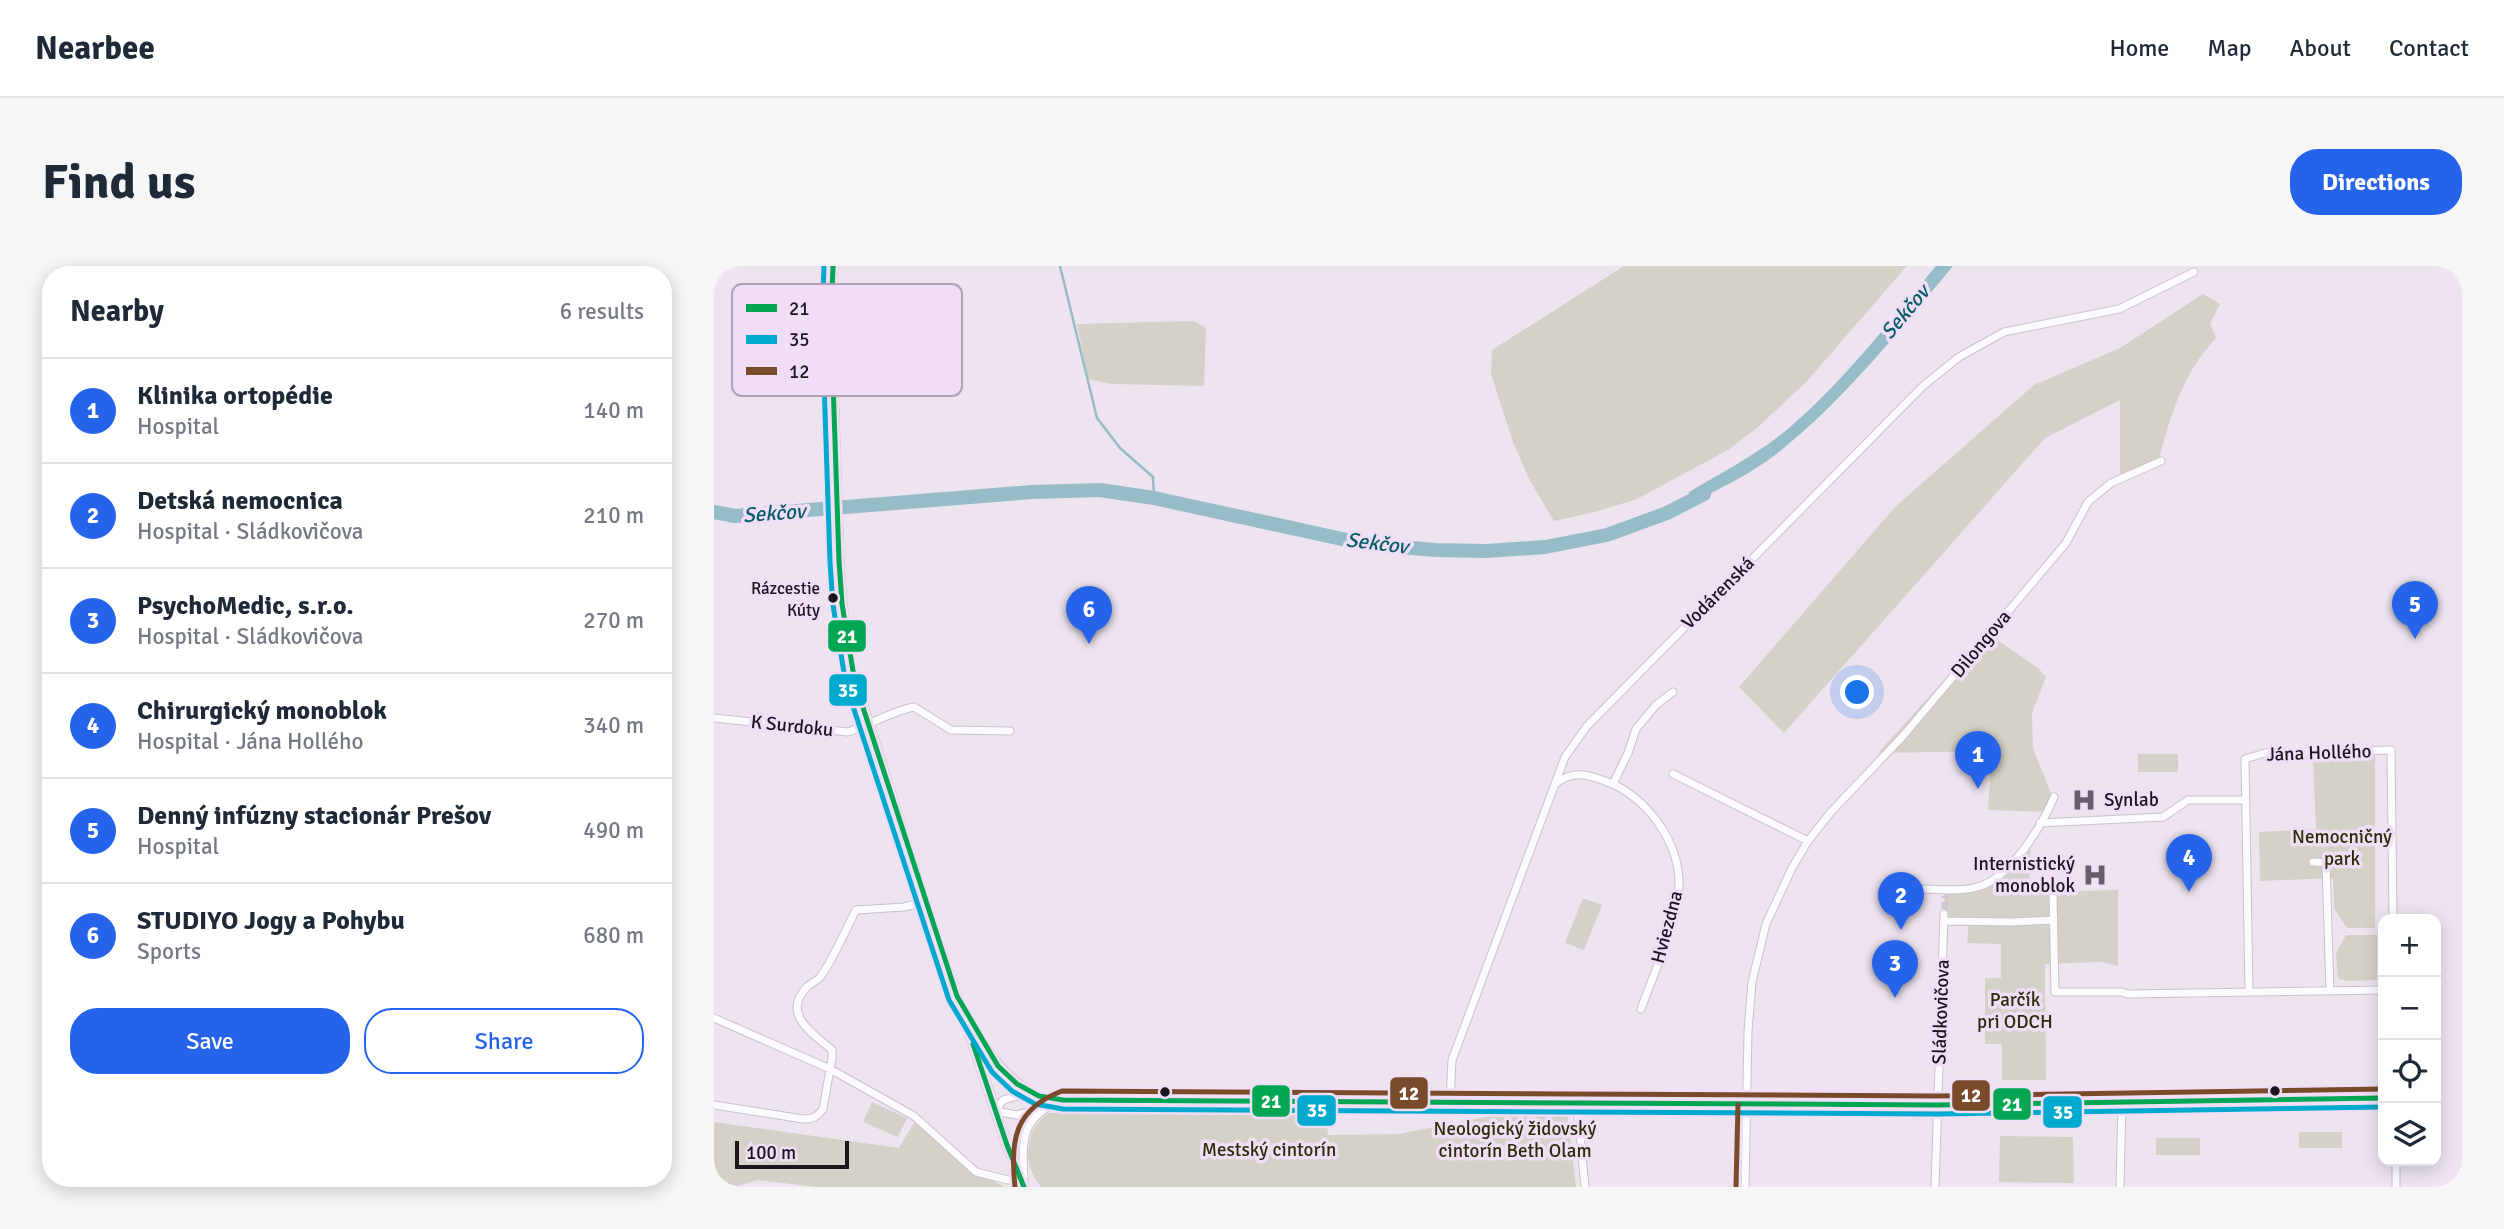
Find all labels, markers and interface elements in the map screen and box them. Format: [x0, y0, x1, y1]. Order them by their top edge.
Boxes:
text: Nearbee [35, 28, 155, 69]
text: Home [2109, 33, 2169, 63]
text: Map [2207, 33, 2252, 63]
text: About [2290, 33, 2351, 63]
text: Contact [2389, 33, 2469, 63]
button: Directions [2290, 149, 2462, 215]
text: Find us [42, 152, 195, 212]
water label: Sekčov [1875, 278, 1937, 344]
legend [732, 284, 962, 396]
text: Nearby [70, 293, 164, 330]
text: 6 results [560, 297, 644, 326]
text: 21 [789, 297, 810, 321]
text: 35 [789, 328, 810, 352]
text: 12 [789, 360, 810, 384]
text: Klinika ortopédie [137, 380, 333, 412]
text: 1 [87, 396, 99, 425]
text: 140 m [583, 396, 644, 425]
text: Hospital [137, 412, 219, 441]
text: Detská nemocnica [137, 485, 343, 517]
water label: Sekčov [742, 498, 808, 528]
text: 2 [87, 501, 99, 530]
text: 210 m [583, 501, 644, 530]
text: Hospital · Sládkovičova [137, 517, 364, 546]
water label: Sekčov [1344, 526, 1412, 560]
street label: Vodárenská [1676, 551, 1760, 635]
place label: Rázcestie Kúty [751, 578, 820, 621]
pin: 5 [2392, 581, 2438, 639]
pin: 6 [1066, 586, 1112, 644]
text: PsychoMedic, s.r.o. [137, 590, 354, 622]
marker: Rázcestie Kúty [826, 591, 840, 605]
street label: Dilongova [1946, 605, 2016, 683]
text: 3 [87, 606, 99, 635]
text: 270 m [583, 606, 644, 635]
line badge: 21 [827, 619, 867, 653]
text: Hospital · Sládkovičova [137, 622, 364, 651]
text: 21 [837, 625, 857, 649]
line badge: 35 [828, 673, 868, 707]
your location [1840, 675, 1874, 709]
text: 35 [838, 679, 858, 703]
text: Chirurgický monoblok [137, 695, 387, 727]
street label: K Surdoku [750, 710, 834, 742]
text: 4 [87, 711, 99, 740]
text: 340 m [583, 711, 644, 740]
text: Hospital · Jána Hollého [137, 727, 364, 756]
pin: 1 [1955, 731, 2001, 789]
street label: Jána Hollého [2266, 739, 2372, 767]
hospital icon: Synlab [2070, 786, 2098, 814]
place label: Synlab [2104, 788, 2159, 812]
text: Denný infúzny stacionár Prešov [137, 800, 491, 832]
text: 5 [87, 816, 99, 845]
text: 490 m [583, 816, 644, 845]
park label: Nemocničný park [2292, 825, 2392, 871]
text: Hospital [137, 832, 219, 861]
pin: 4 [2166, 834, 2212, 892]
place label: Internistický monoblok [1973, 852, 2075, 898]
hospital icon: Internistický monoblok [2081, 861, 2109, 889]
pin: 2 [1878, 872, 1924, 930]
street label: Hviezdna [1646, 888, 1688, 966]
text: STUDIYO Jogy a Pohybu [137, 905, 405, 937]
map controls [2378, 914, 2441, 1166]
button: + [2378, 914, 2441, 977]
text: 6 [87, 921, 99, 950]
text: 680 m [583, 921, 644, 950]
text: Sports [137, 937, 201, 966]
pin: 3 [1872, 940, 1918, 998]
street label: Sládkovičova [1927, 959, 1955, 1065]
button: − [2378, 977, 2441, 1040]
park label: Parčík pri ODCH [1977, 988, 2053, 1034]
button: Save [70, 1008, 350, 1074]
button: Share [364, 1008, 644, 1074]
button: locate [2378, 1040, 2441, 1103]
line badge: 12 [1389, 1076, 1429, 1110]
line badge: 12 [1951, 1079, 1991, 1112]
text: 12 [1399, 1082, 1419, 1106]
line badge: 21 [1251, 1084, 1291, 1118]
text: 12 [1961, 1084, 1981, 1108]
unlabelled marker [2268, 1084, 2282, 1098]
unlabelled marker [1158, 1085, 1172, 1099]
line badge: 21 [1992, 1087, 2032, 1121]
text: 21 [1261, 1090, 1281, 1114]
text: 21 [2002, 1093, 2022, 1117]
line badge: 35 [1296, 1094, 1337, 1127]
line badge: 35 [2042, 1095, 2083, 1129]
text: 35 [1307, 1099, 1327, 1123]
text: 35 [2053, 1101, 2073, 1125]
button: layers [2378, 1103, 2441, 1166]
park label: Neologický židovský cintorín Beth Olam [1433, 1117, 1597, 1163]
scale bar [735, 1138, 849, 1170]
park label: Mestský cintorín [1202, 1138, 1336, 1162]
text: 100 m [746, 1141, 796, 1165]

